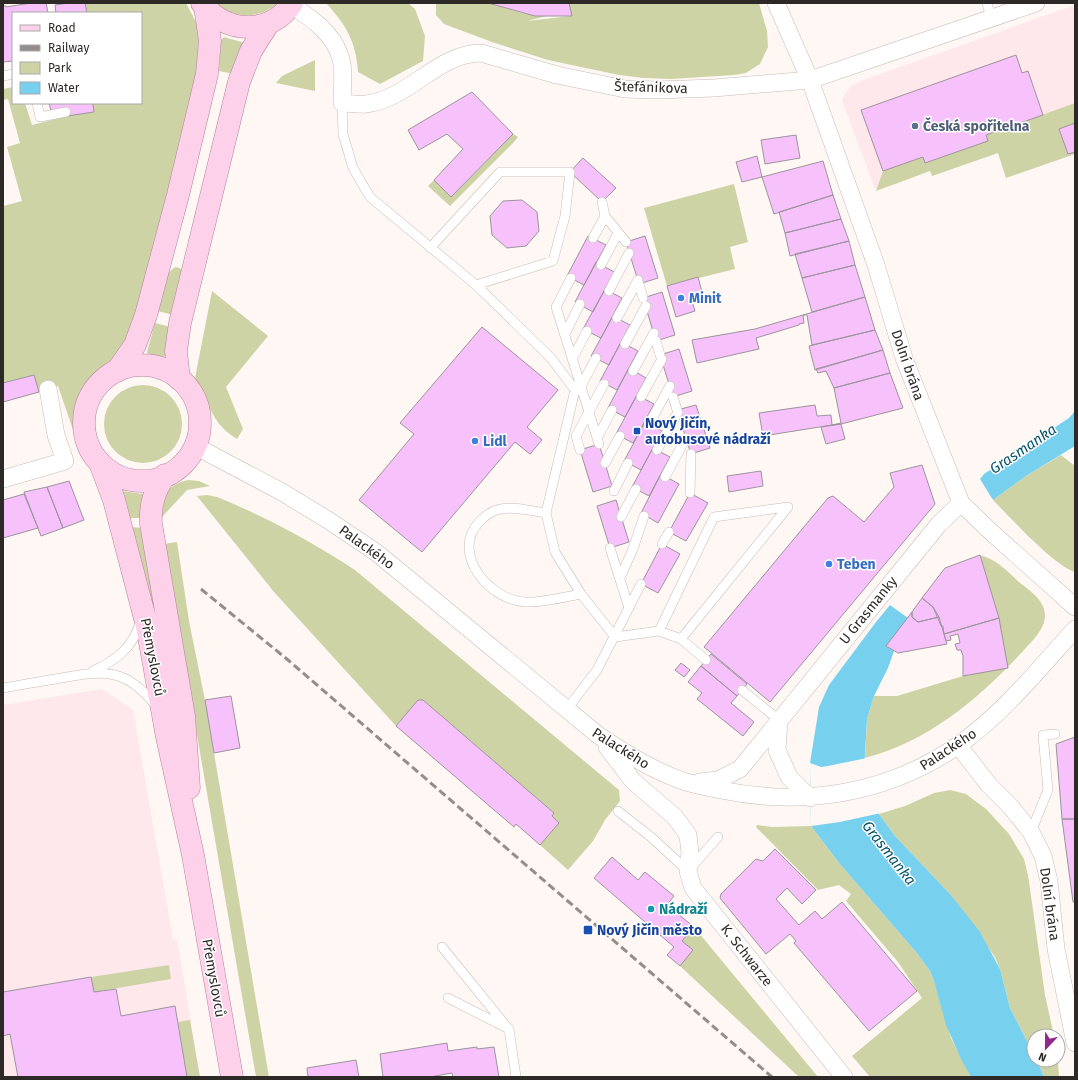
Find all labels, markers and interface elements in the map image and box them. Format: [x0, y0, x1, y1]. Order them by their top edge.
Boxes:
legend [12, 12, 142, 104]
text: Road [48, 21, 76, 35]
text: Railway [48, 41, 89, 55]
text: Park [48, 61, 72, 75]
street label: Štefánikova [614, 77, 688, 97]
text: Water [48, 81, 80, 95]
place label: Česká spořitelna [923, 117, 1030, 135]
marker: Česká spořitelna [910, 121, 920, 131]
place label: Minit [689, 290, 722, 307]
marker: Minit [676, 293, 686, 303]
street label: Dolní brána [887, 327, 928, 403]
place label: Nový Jičín, autobusové nádraží [645, 415, 771, 448]
water label: Grasmanka [986, 420, 1060, 478]
marker: Nový Jičín, autobusové nádraží [632, 426, 642, 436]
place label: Lidl [483, 433, 508, 450]
marker: Lidl [470, 436, 480, 446]
street label: Palackého [336, 522, 398, 573]
place label: Teben [837, 556, 876, 573]
marker: Teben [824, 559, 834, 569]
street label: U Grasmanky [836, 573, 901, 648]
street label: Přemyslovců [137, 617, 168, 698]
street label: Palackého [589, 724, 652, 773]
street label: Palackého [917, 725, 980, 774]
water label: Grasmanka [858, 817, 920, 889]
street label: Dolní brána [1036, 866, 1063, 942]
place label: Nádraží [659, 901, 708, 918]
marker: Nádraží [646, 904, 656, 914]
street label: K. Schwarze [717, 921, 776, 990]
place label: Nový Jičín město [597, 922, 702, 939]
marker: Nový Jičín město [582, 924, 594, 936]
street label: Přemyslovců [198, 938, 229, 1019]
north arrow [1026, 1028, 1066, 1068]
text: N [1037, 1049, 1048, 1064]

